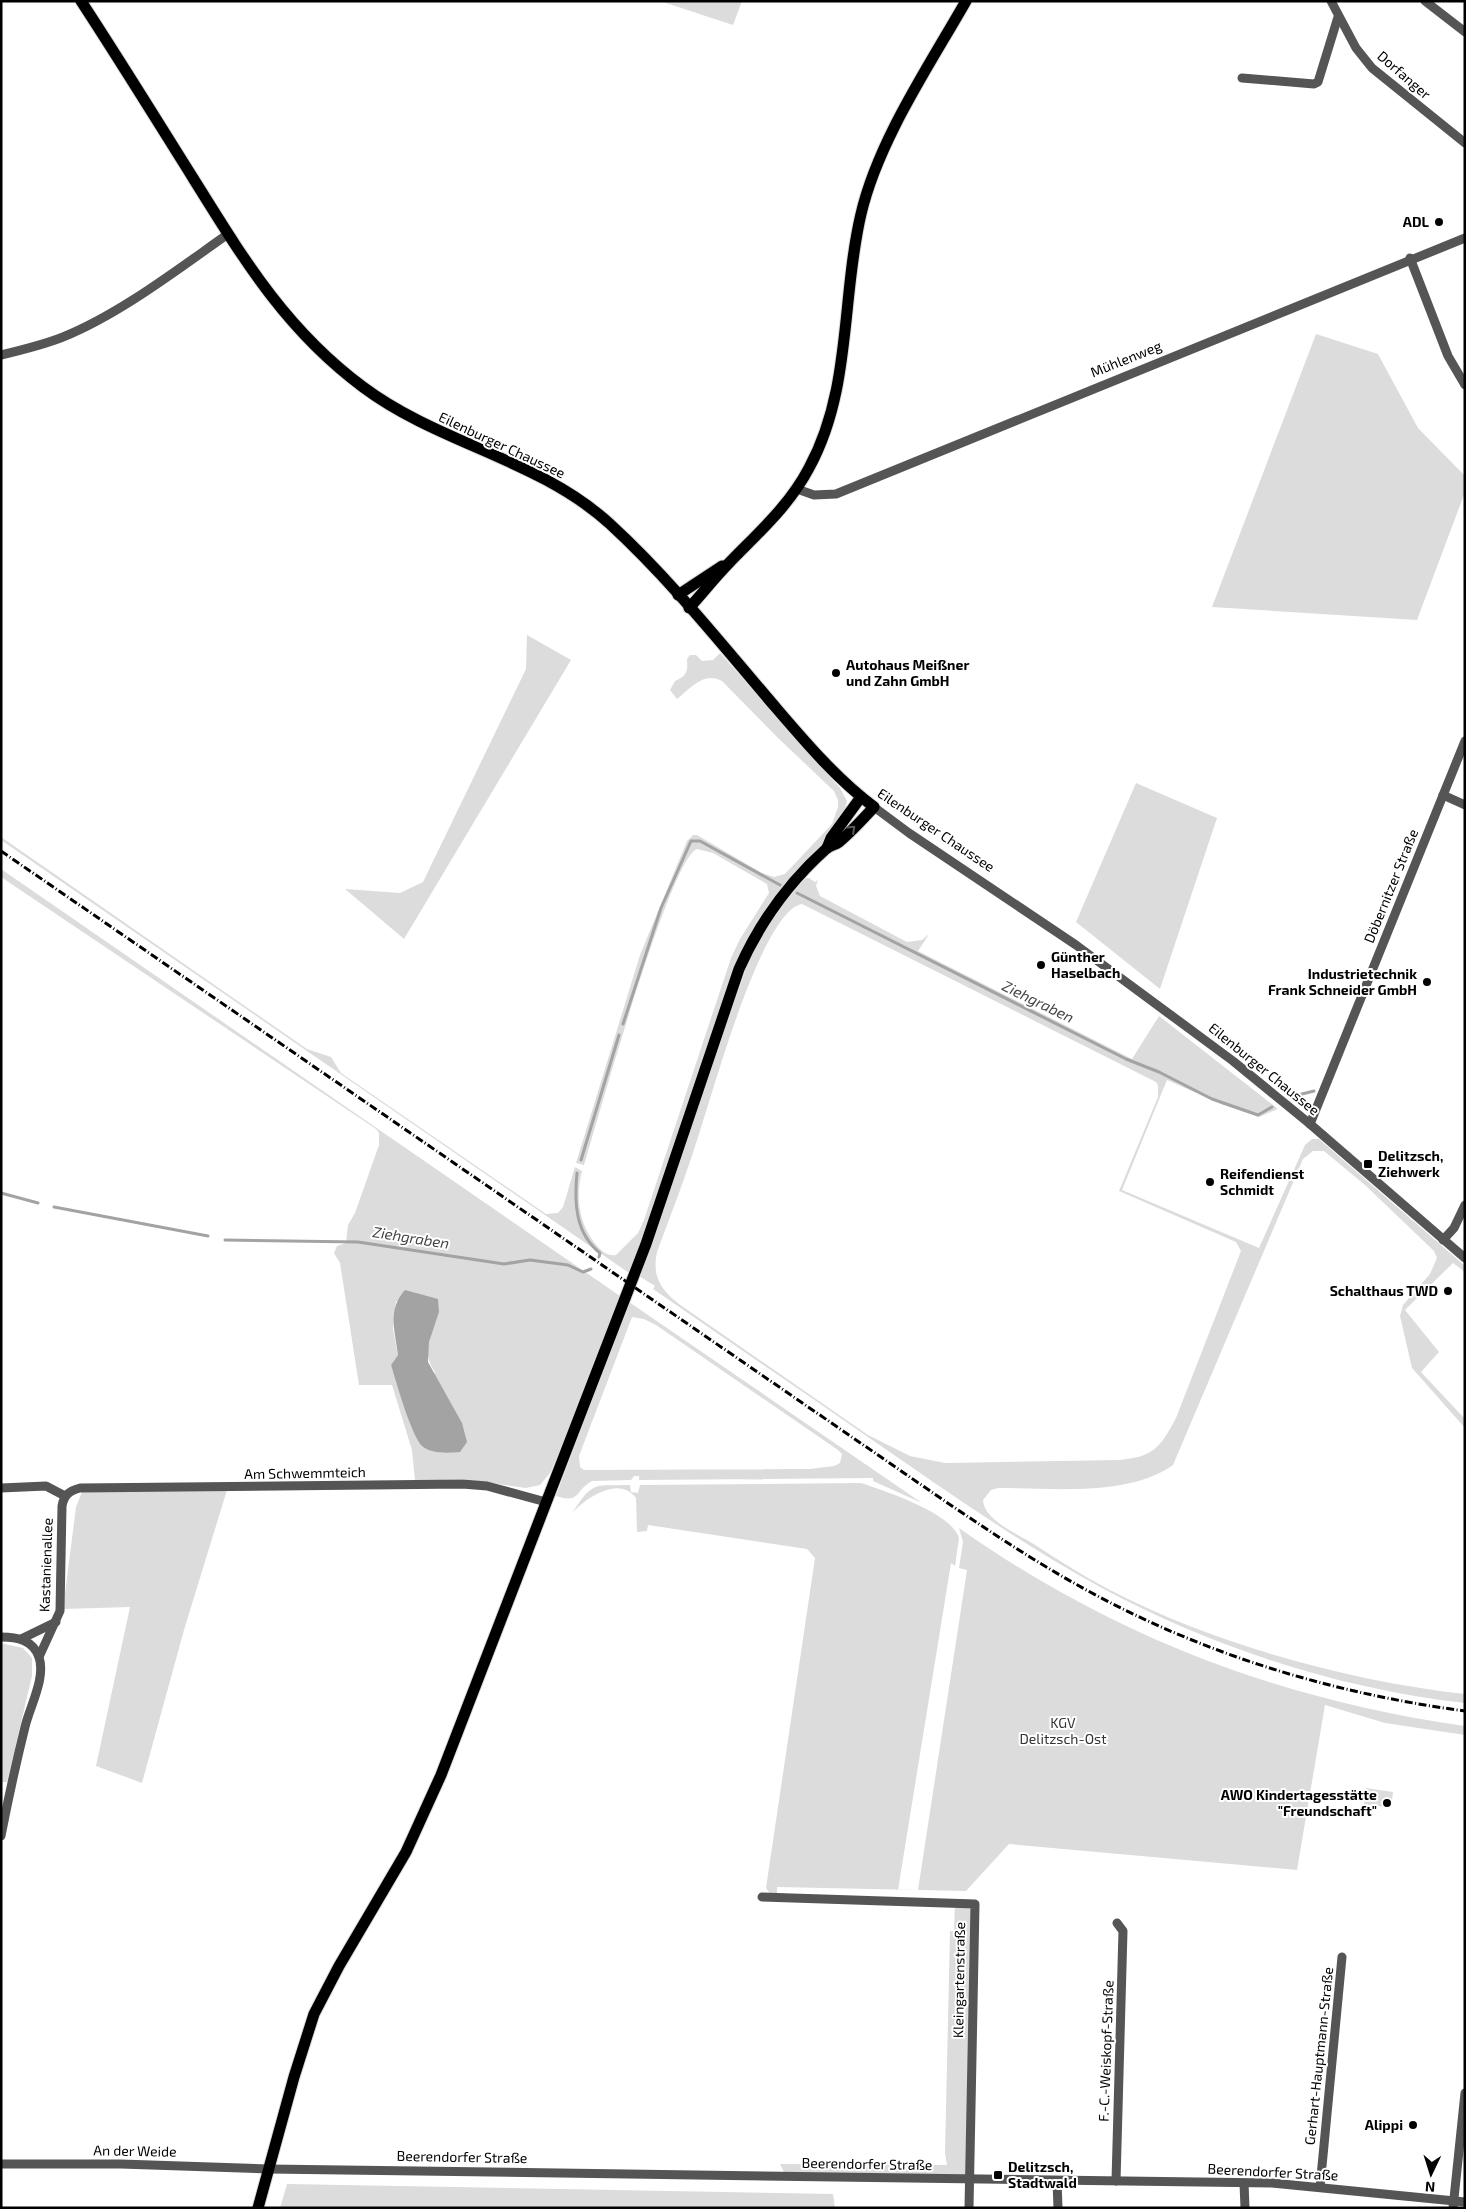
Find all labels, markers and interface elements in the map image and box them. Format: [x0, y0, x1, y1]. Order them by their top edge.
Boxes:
street label: Dorfanger [1374, 47, 1435, 103]
place label: ADL [1403, 213, 1429, 230]
marker: ADL [1433, 216, 1445, 228]
street label: Mühlenweg [1088, 337, 1164, 380]
street label: Eilenburger Chaussee [436, 408, 568, 481]
place label: Autohaus Meißner und Zahn GmbH [846, 656, 969, 689]
marker: Autohaus Meißner und Zahn GmbH [830, 667, 842, 679]
street label: Eilenburger Chaussee [875, 784, 998, 875]
one-way arrow [846, 826, 855, 835]
street label: Döbernitzer Straße [1360, 826, 1421, 945]
place label: Günther Haselbach [1051, 948, 1120, 981]
marker: Günther Haselbach [1035, 959, 1047, 971]
place label: Industrietechnik Frank Schneider GmbH [1268, 965, 1417, 998]
water label: Ziehgraben [1000, 976, 1077, 1026]
marker: Industrietechnik Frank Schneider GmbH [1421, 976, 1433, 988]
street label: Eilenburger Chaussee [1206, 1019, 1323, 1118]
place label: Delitzsch, Ziehwerk [1378, 1147, 1443, 1180]
marker: Delitzsch, Ziehwerk [1362, 1158, 1374, 1170]
place label: Reifendienst Schmidt [1220, 1165, 1305, 1198]
marker: Reifendienst Schmidt [1204, 1176, 1216, 1188]
water label: Ziehgraben [372, 1222, 451, 1252]
place label: Schalthaus TWD [1330, 1282, 1438, 1299]
marker: Schalthaus TWD [1442, 1285, 1454, 1297]
street label: Am Schwemmteich [244, 1463, 366, 1482]
street label: Kastanienallee [35, 1518, 56, 1612]
park label: KGV Delitzsch-Ost [1019, 1714, 1107, 1747]
place label: AWO Kindertagesstätte "Freundschaft" [1221, 1786, 1377, 1819]
marker: AWO Kindertagesstätte "Freundschaft" [1381, 1797, 1393, 1809]
street label: Kleingartenstraße [949, 1922, 968, 2038]
street label: Gerhart-Hauptmann-Straße [1301, 1966, 1336, 2146]
street label: F.-C.-Weiskopf-Straße [1095, 1980, 1116, 2122]
place label: Alippi [1365, 2116, 1403, 2133]
marker: Alippi [1407, 2119, 1419, 2131]
street label: An der Weide [93, 2141, 177, 2160]
street label: Beerendorfer Straße [396, 2147, 528, 2166]
north arrow [1406, 2149, 1456, 2199]
street label: Beerendorfer Straße [801, 2154, 933, 2173]
place label: Delitzsch, Stadtwald [1008, 2158, 1077, 2191]
street label: Beerendorfer Straße [1207, 2160, 1339, 2183]
marker: Delitzsch, Stadtwald [992, 2169, 1004, 2181]
text: N [1424, 2179, 1436, 2196]

